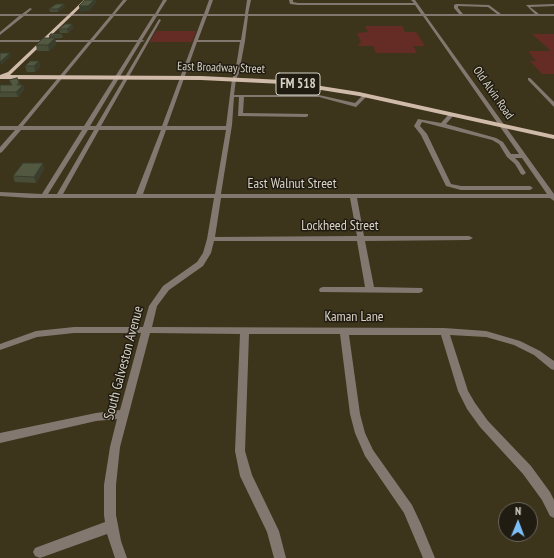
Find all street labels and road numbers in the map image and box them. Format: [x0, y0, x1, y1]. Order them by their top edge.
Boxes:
street label: East Broadway Street [177, 59, 265, 77]
street label: Old Alvin Road [470, 64, 516, 122]
road number: FM 518 [276, 73, 320, 95]
street label: East Walnut Street [248, 176, 336, 192]
street label: Lockheed Street [301, 218, 379, 234]
street label: South Galveston Avenue [101, 304, 147, 422]
street label: Kaman Lane [324, 309, 384, 325]

